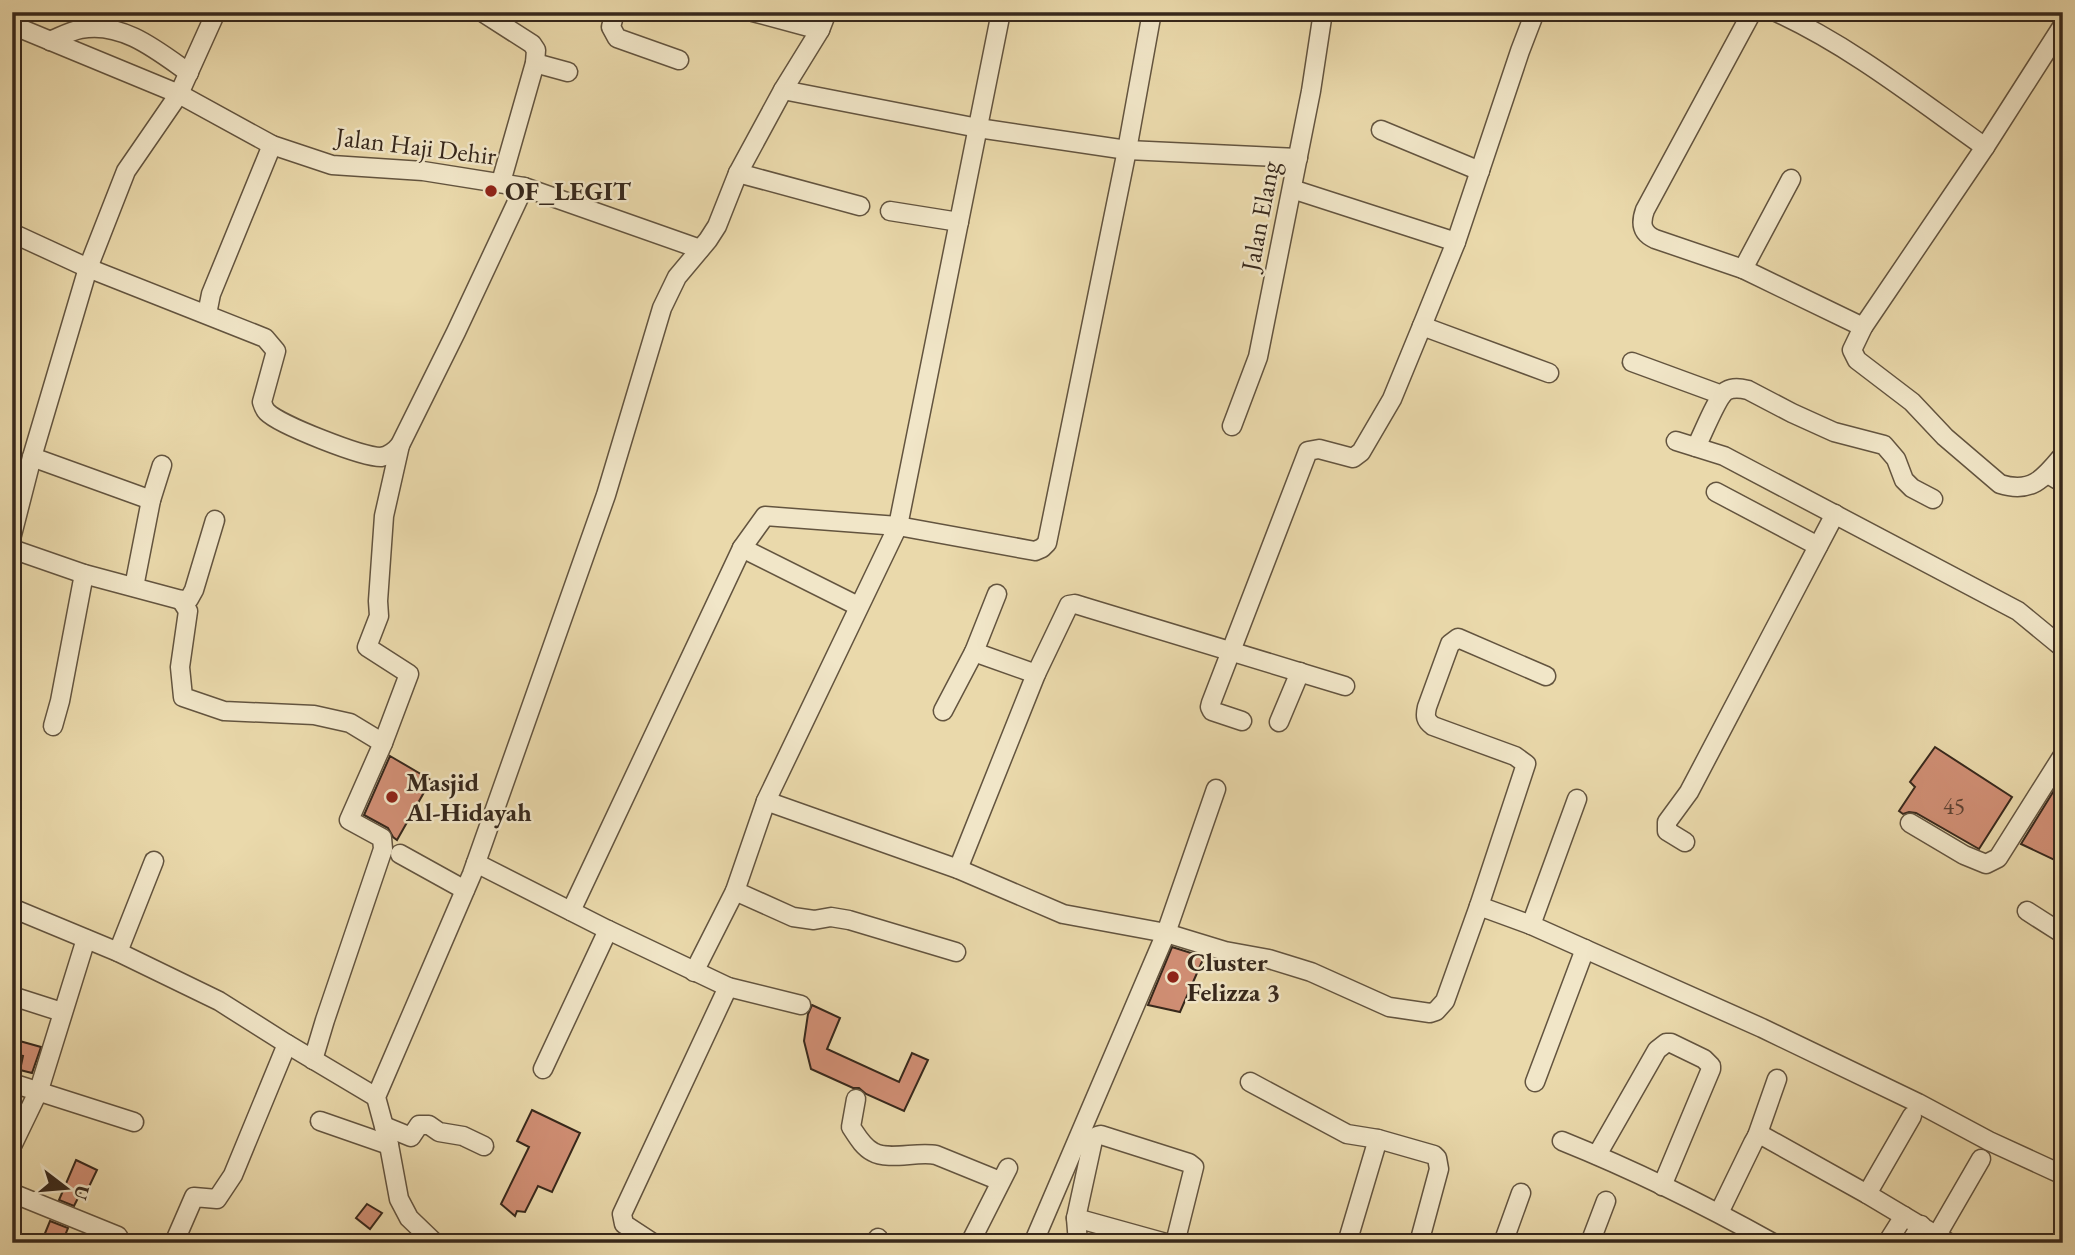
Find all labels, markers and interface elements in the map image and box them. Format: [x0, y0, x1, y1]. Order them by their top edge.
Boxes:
street label: Jalan Haji Dehir [332, 119, 499, 173]
street label: Jalan Elang [1232, 158, 1287, 276]
place label: OF_LEGIT [505, 174, 632, 208]
marker: OF_LEGIT [483, 183, 499, 199]
place label: Masjid Al-Hidayah [405, 765, 532, 829]
marker: Masjid Al-Hidayah [384, 789, 400, 805]
house number: 45 [1943, 791, 1965, 821]
place label: Cluster Felizza 3 [1187, 945, 1280, 1009]
marker: Cluster Felizza 3 [1165, 969, 1181, 985]
north arrow [32, 1154, 102, 1224]
text: U [68, 1182, 96, 1203]

